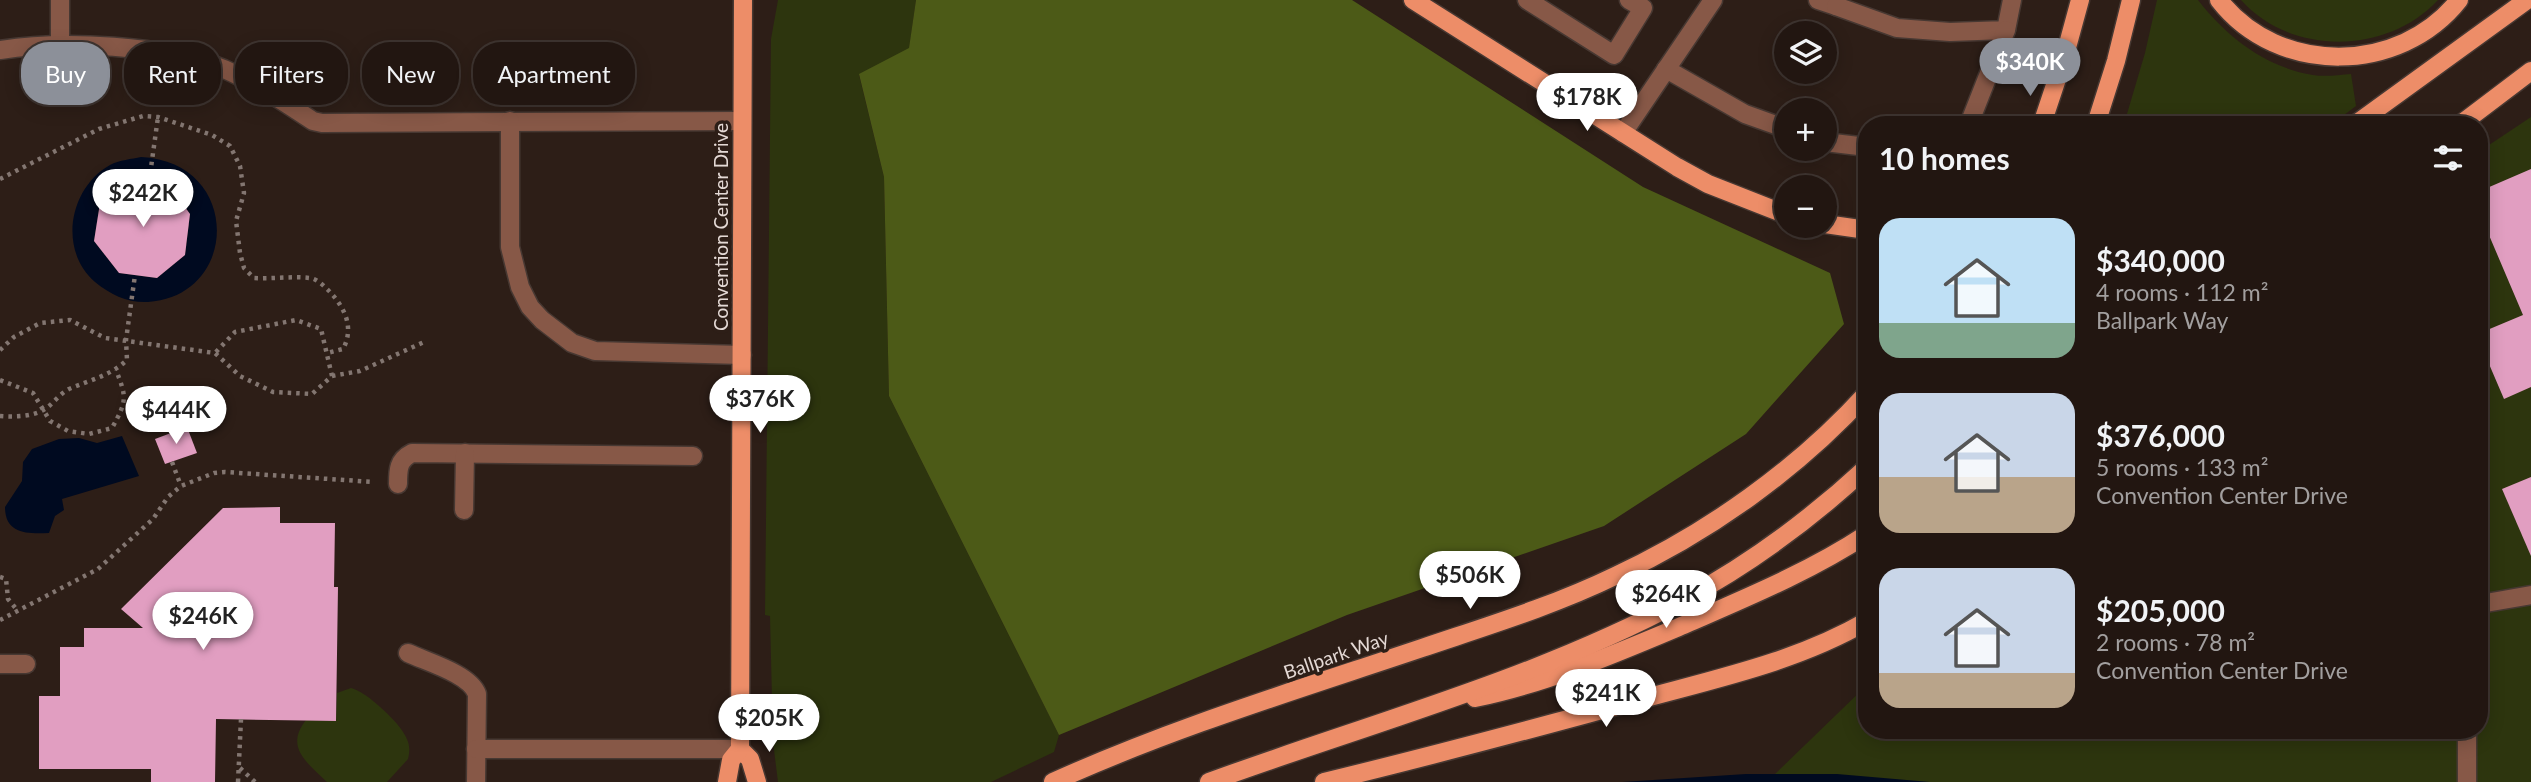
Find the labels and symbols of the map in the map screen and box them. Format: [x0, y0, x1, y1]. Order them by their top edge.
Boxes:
pin: $340K [1981, 38, 2079, 98]
pin: $178K [1538, 74, 1636, 133]
street label: Convention Center Drive [709, 123, 732, 331]
pin: $242K [94, 170, 192, 229]
pin: $376K [711, 376, 809, 435]
pin: $444K [127, 386, 225, 446]
pin: $506K [1421, 552, 1519, 611]
pin: $264K [1617, 570, 1715, 630]
pin: $246K [154, 592, 252, 652]
street label: Ballpark Way [1280, 626, 1392, 683]
pin: $241K [1557, 670, 1655, 729]
pin: $205K [720, 694, 818, 754]

